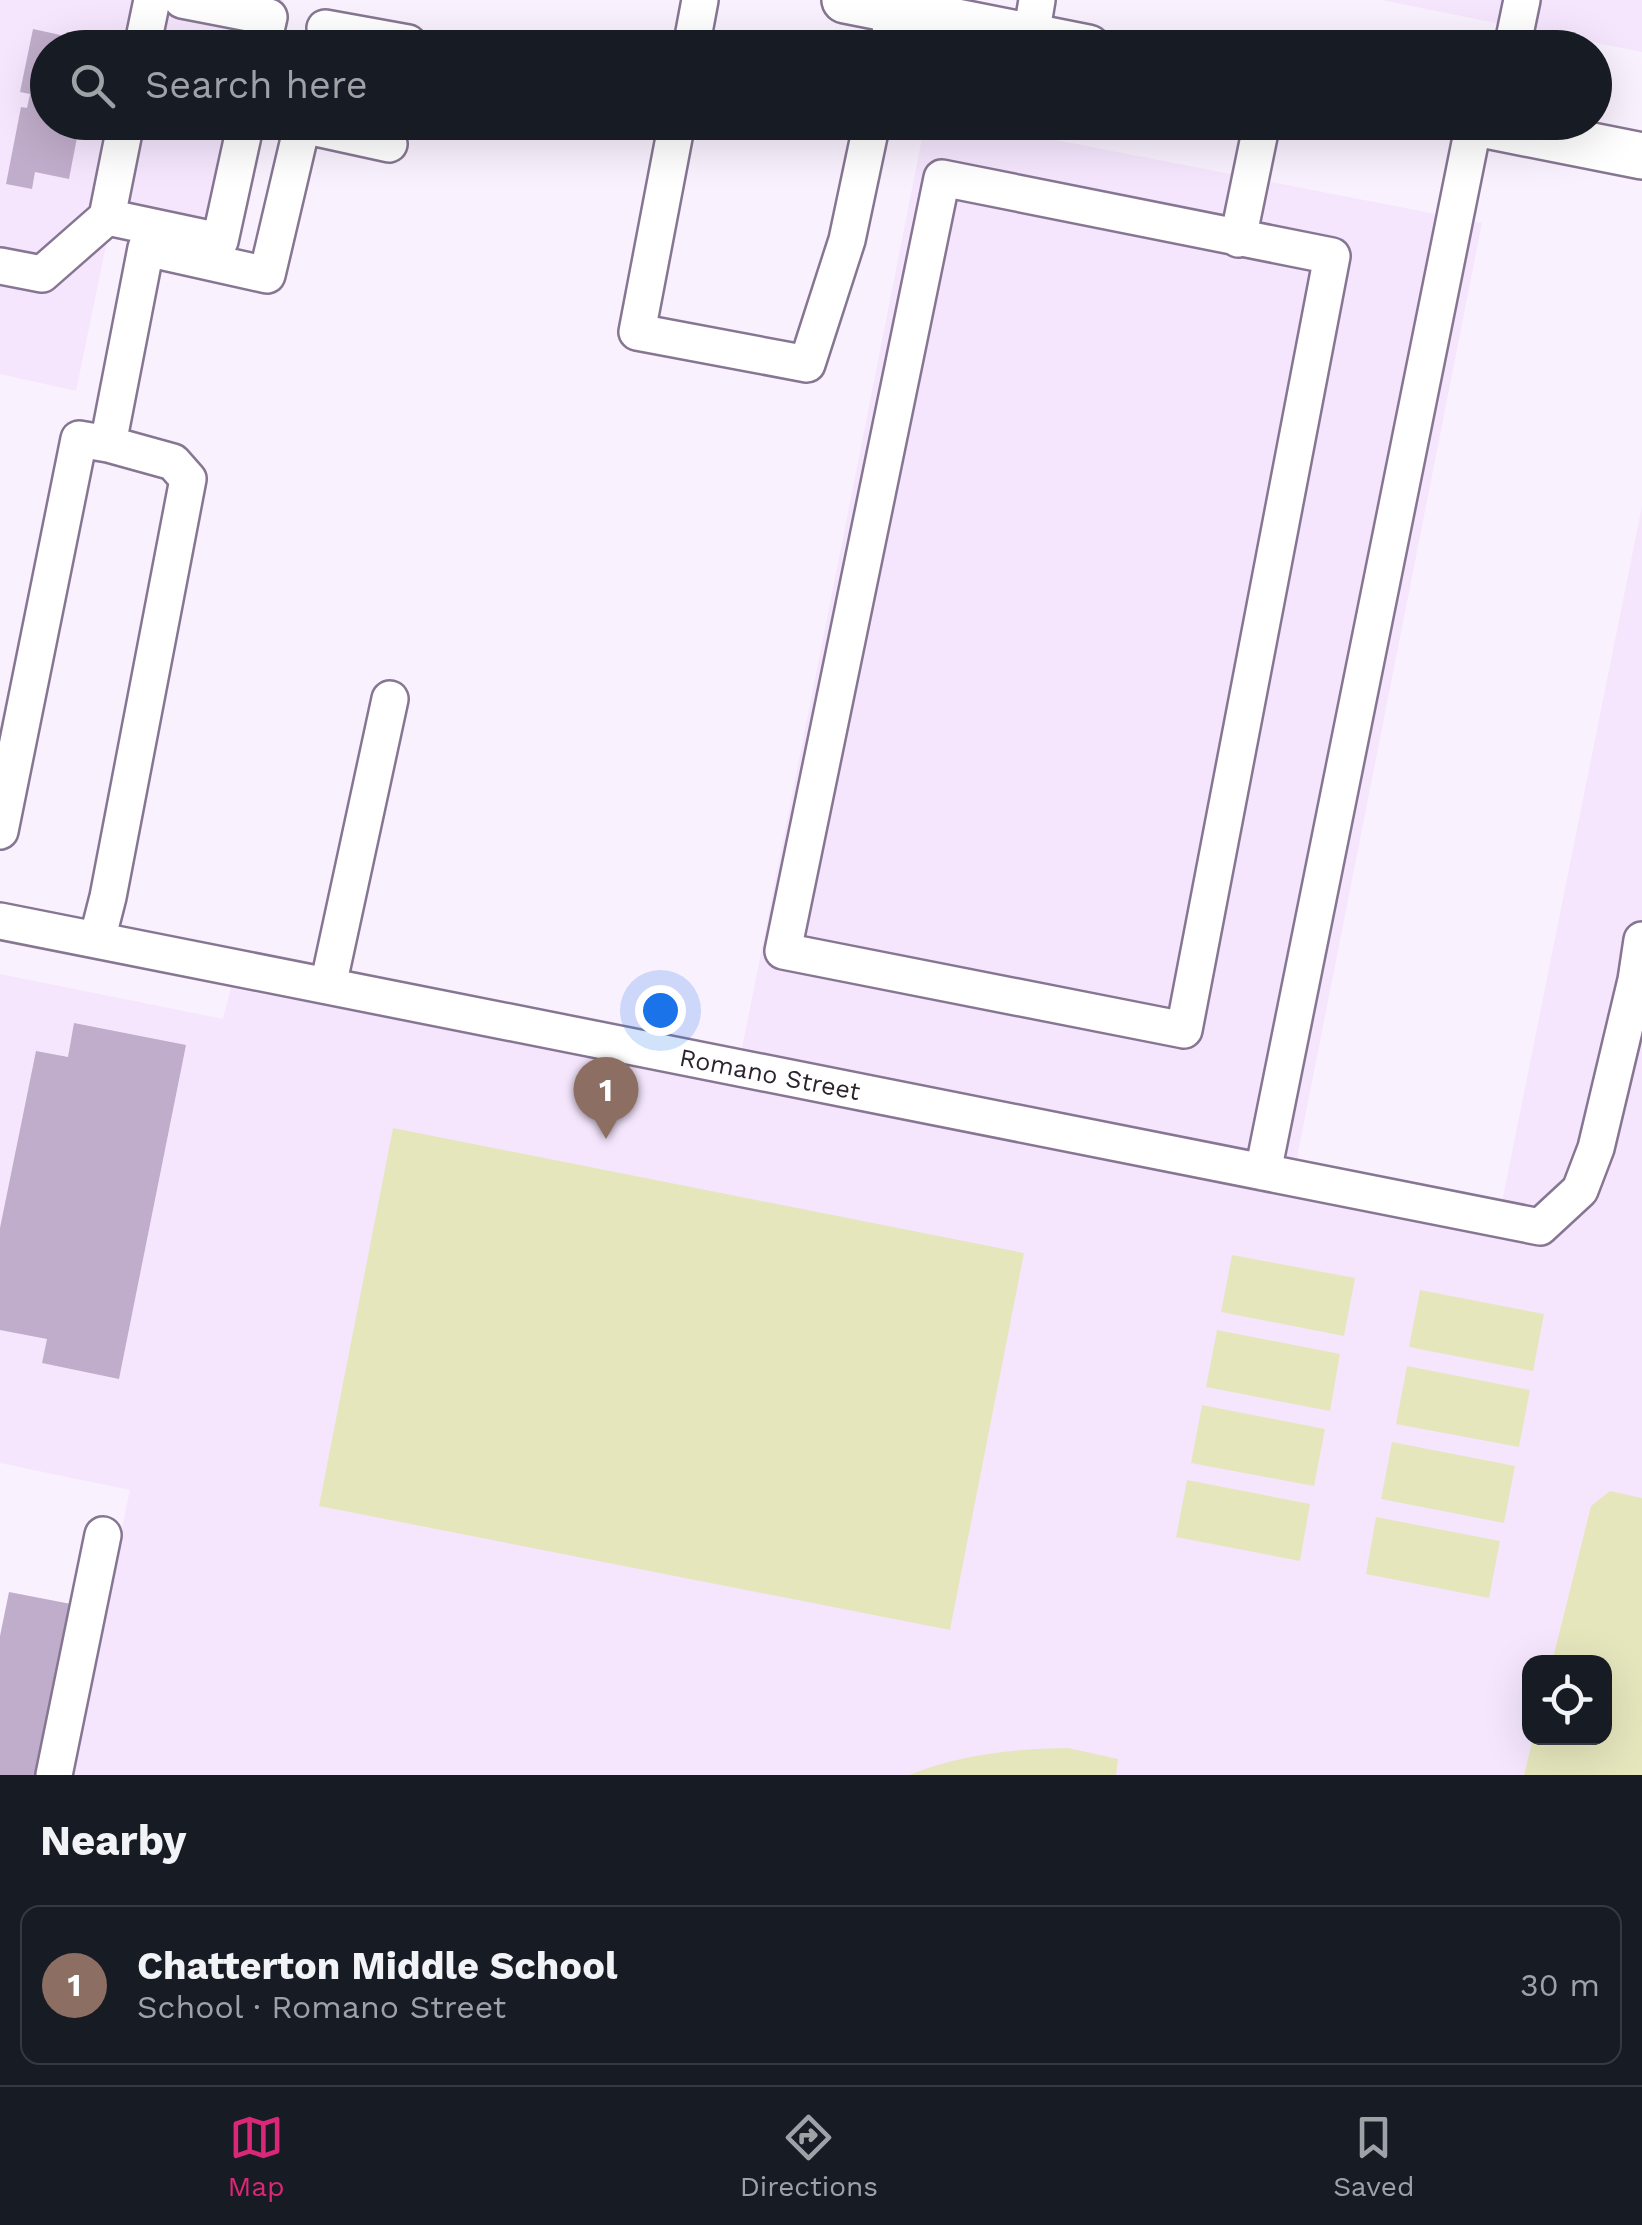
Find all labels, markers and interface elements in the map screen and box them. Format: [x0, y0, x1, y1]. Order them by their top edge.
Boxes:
search box [30, 30, 1612, 140]
icon: search [65, 58, 120, 113]
text: Search here [145, 63, 368, 107]
your location [635, 985, 686, 1036]
street label: Romano Street [677, 1043, 863, 1106]
pin: 1 [574, 1056, 638, 1139]
map controls [1522, 1655, 1612, 1745]
button: locate [1522, 1655, 1612, 1745]
text: Nearby [40, 1816, 187, 1865]
text: Chatterton Middle School [137, 1944, 617, 1988]
text: 1 [68, 1966, 81, 2004]
text: 30 m [1520, 1966, 1600, 2004]
text: School · Romano Street [137, 1988, 506, 2026]
tab: Map [228, 2110, 285, 2203]
tab: Directions [740, 2110, 878, 2203]
tab: Saved [1333, 2110, 1414, 2203]

